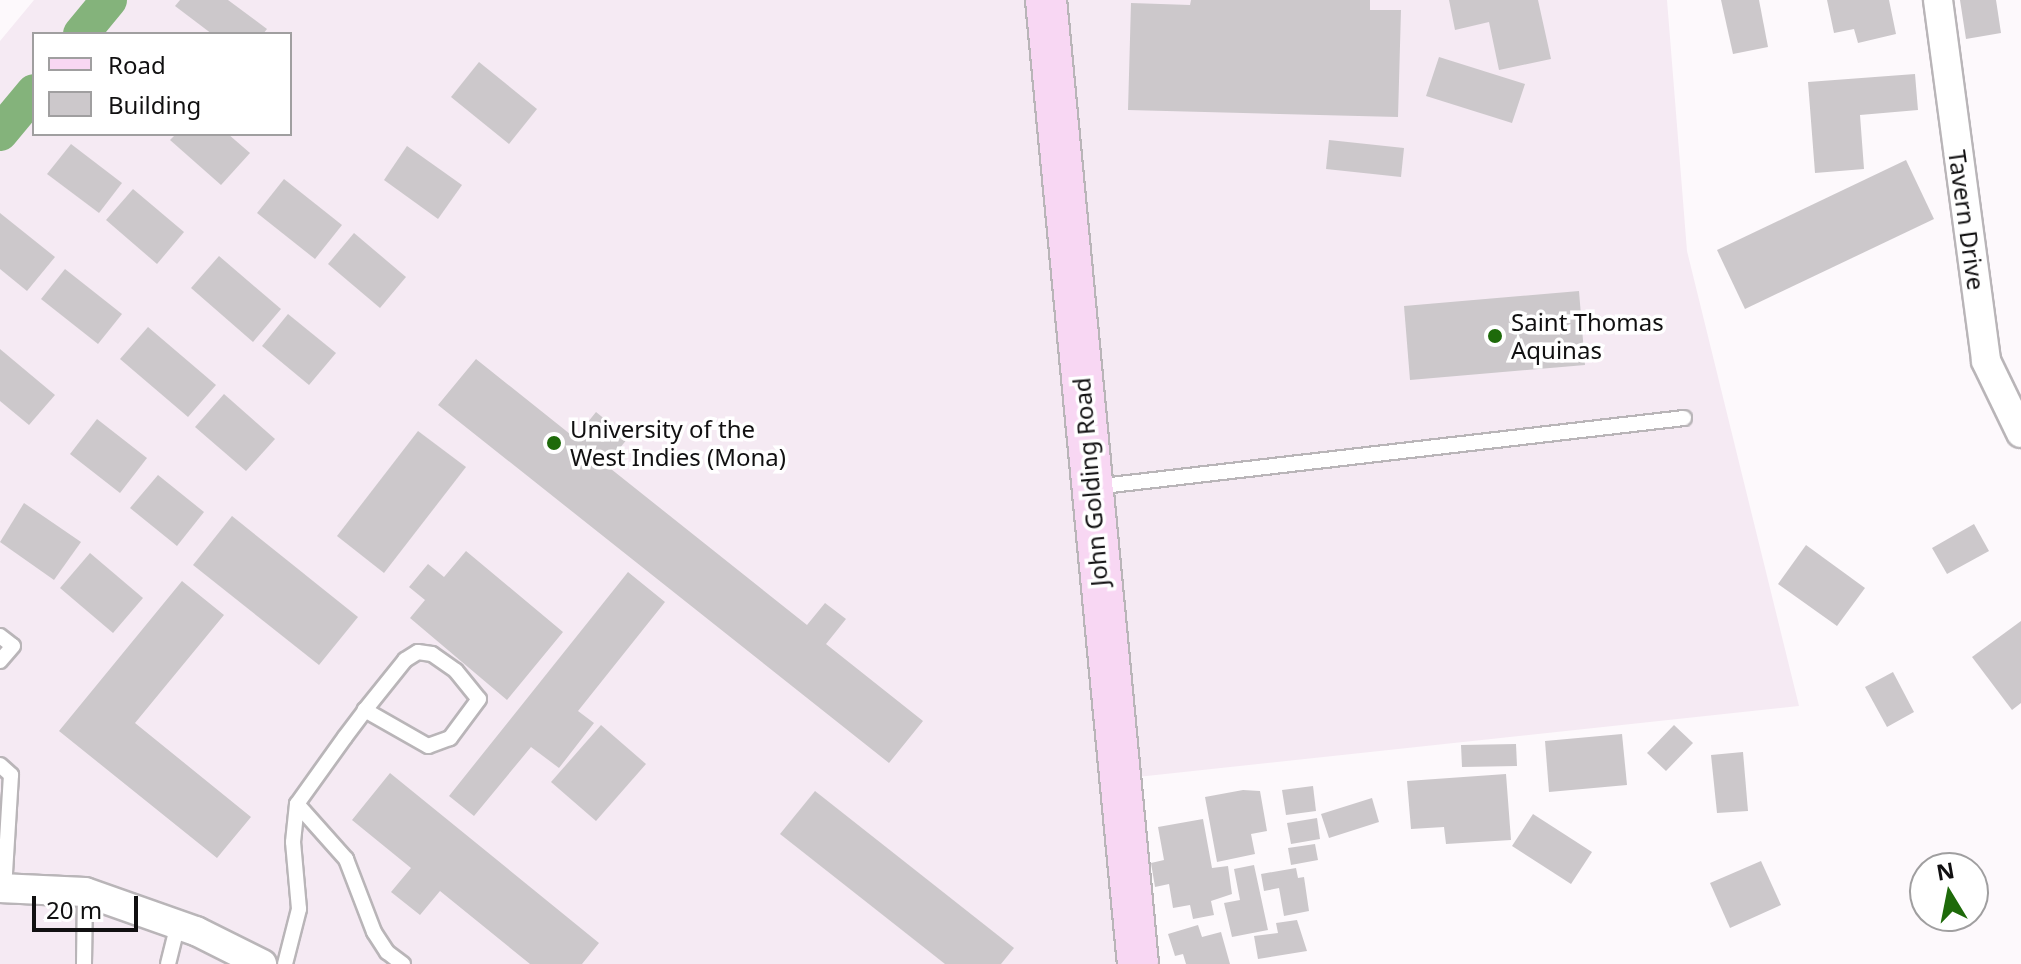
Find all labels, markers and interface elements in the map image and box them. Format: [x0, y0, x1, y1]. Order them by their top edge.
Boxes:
legend [32, 32, 292, 136]
text: Road [108, 48, 166, 81]
text: Building [108, 88, 201, 121]
street label: Tavern Drive [1943, 148, 1991, 292]
place label: Saint Thomas Aquinas [1511, 308, 1664, 364]
marker: Saint Thomas Aquinas [1486, 327, 1504, 345]
street label: John Golding Road [1067, 376, 1113, 588]
place label: University of the West Indies (Mona) [570, 415, 786, 471]
marker: University of the West Indies (Mona) [545, 434, 563, 452]
north arrow [1909, 852, 1989, 932]
text: N [1934, 854, 1957, 887]
scale bar [36, 880, 142, 930]
text: 20 m [46, 893, 102, 926]

